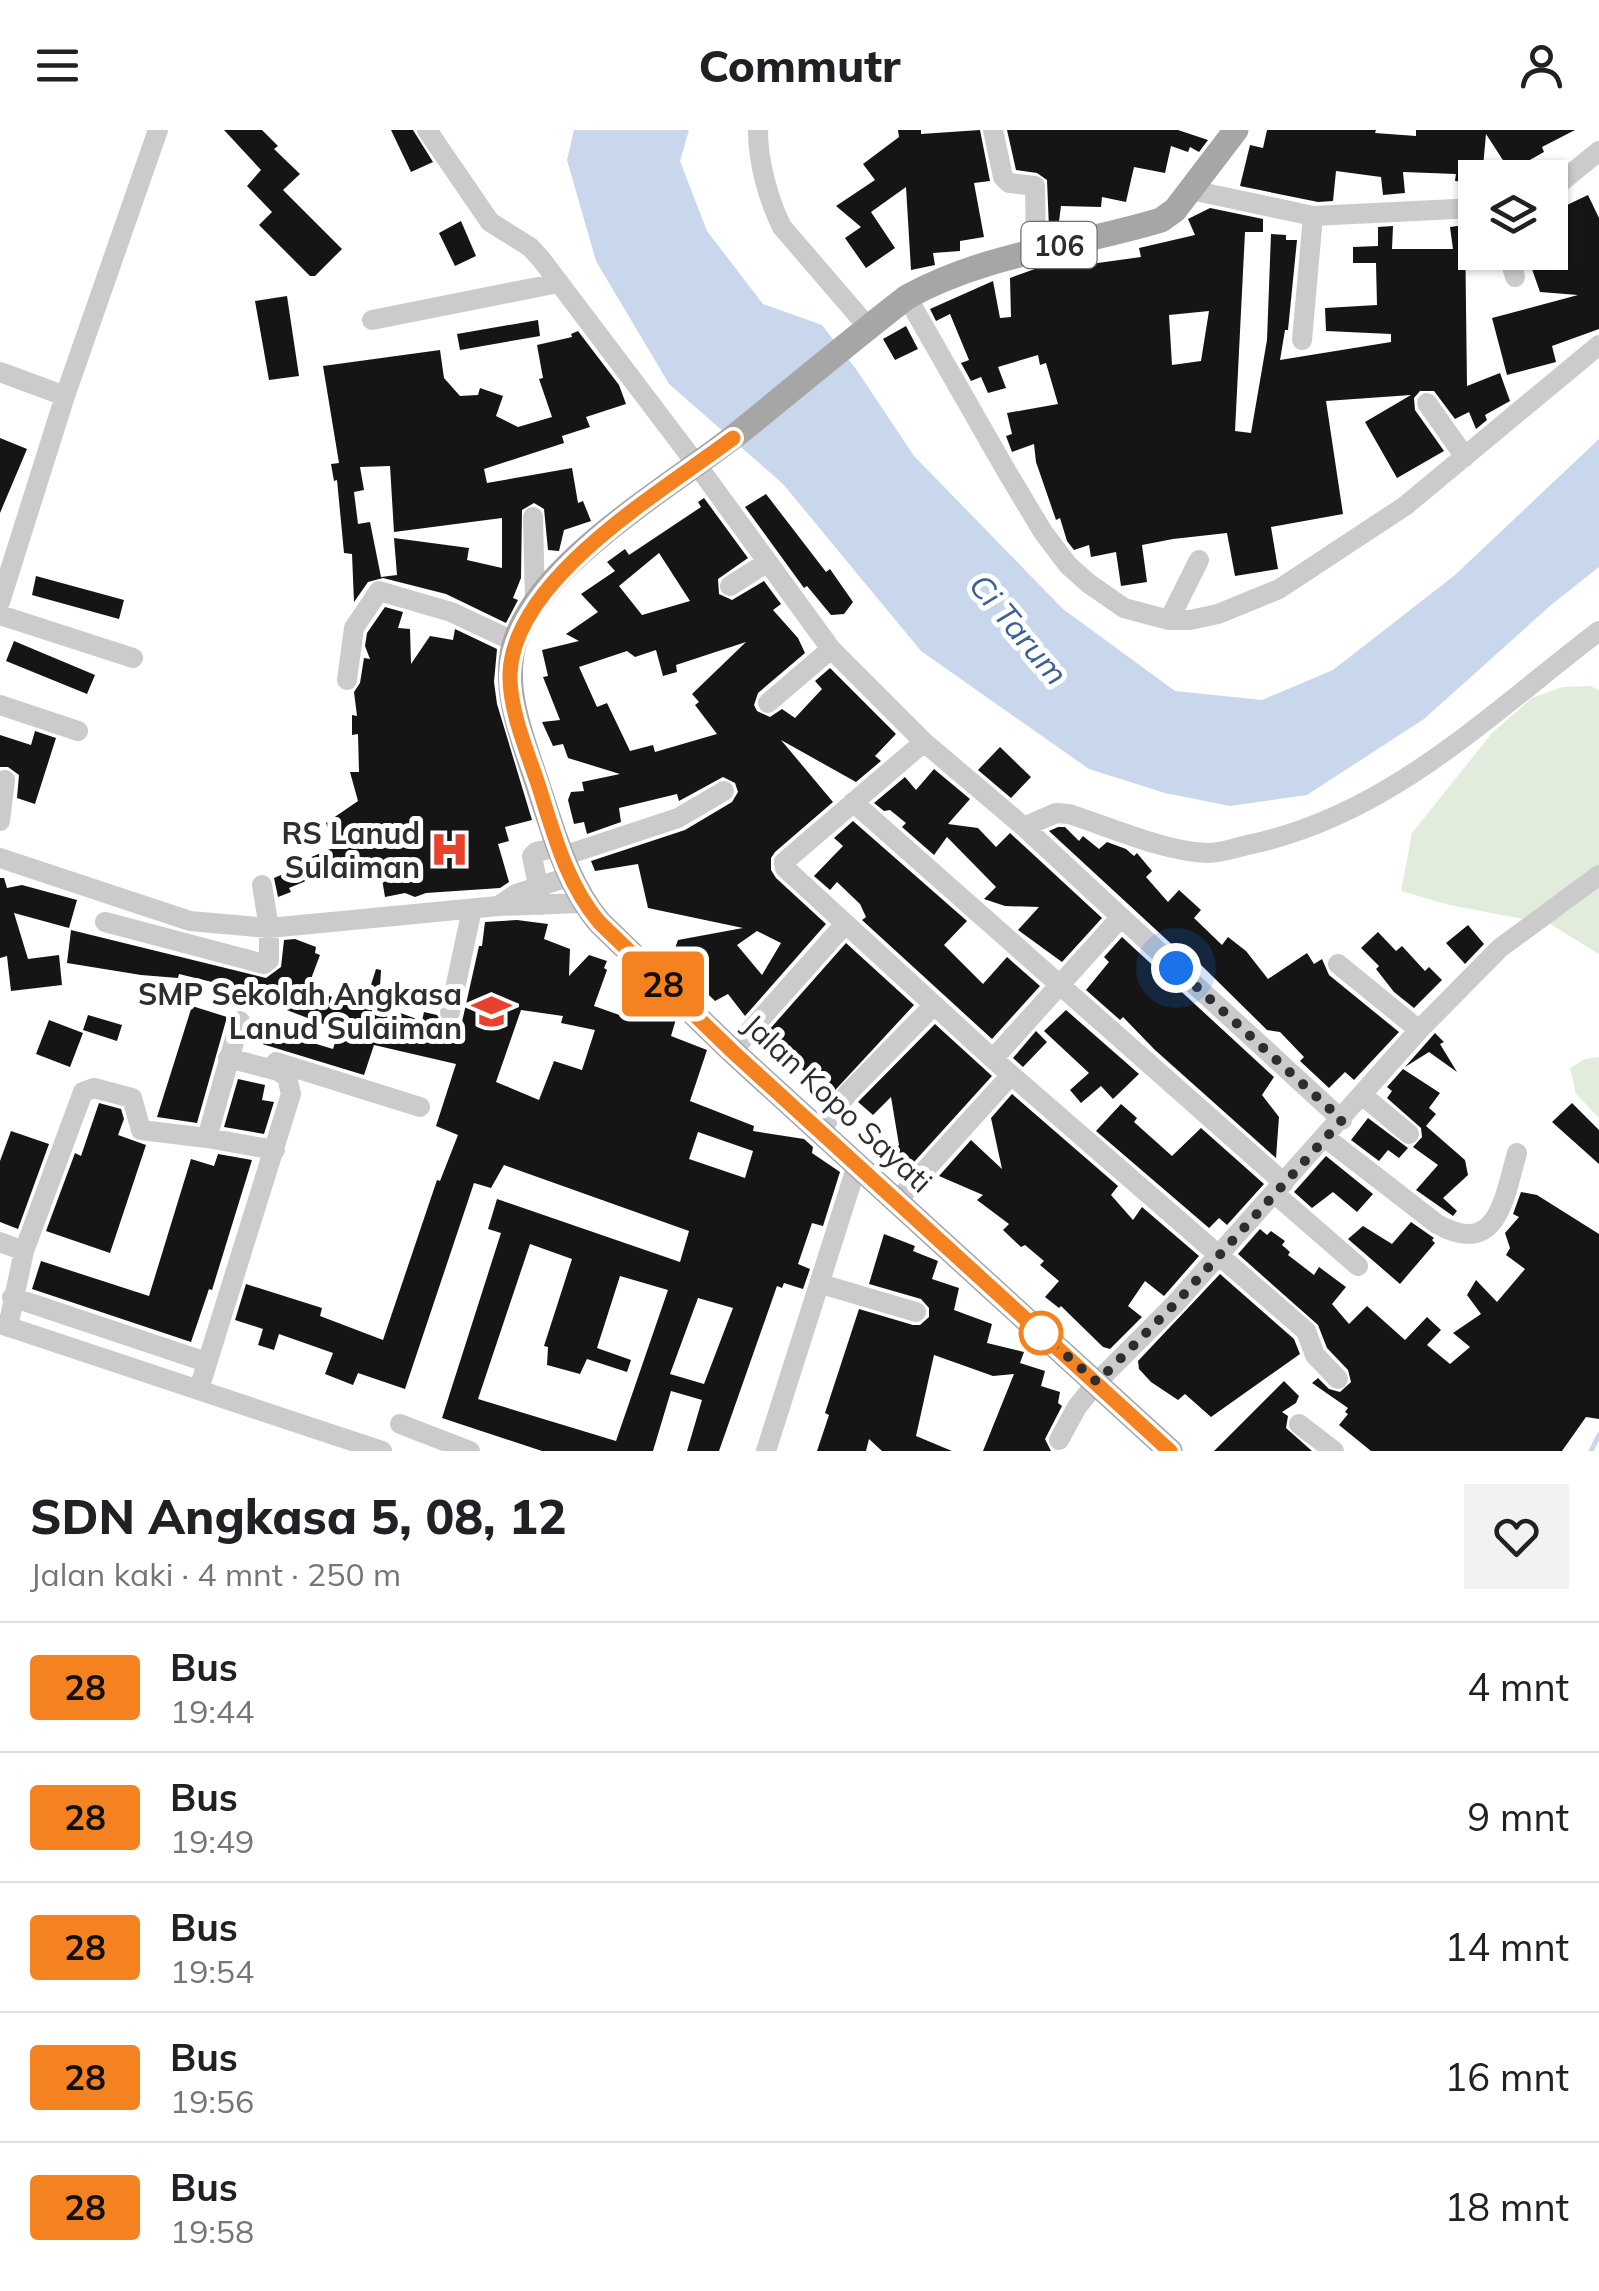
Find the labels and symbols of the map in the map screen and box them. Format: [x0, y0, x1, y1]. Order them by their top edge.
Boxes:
road number: 106 [1022, 222, 1096, 268]
water label: Ci Tarum [961, 566, 1077, 692]
place label: RS Lanud Sulaiman [281, 814, 420, 886]
hospital icon: RS Lanud Sulaiman [429, 829, 471, 871]
your location [1151, 943, 1201, 993]
line badge: 28 [618, 952, 708, 1016]
place label: SMP Sekolah Angkasa Lanud Sulaiman [138, 975, 462, 1047]
school or university icon: SMP Sekolah Angkasa Lanud Sulaiman [471, 990, 513, 1032]
street label: Jalan Kopo Sayati [735, 1006, 941, 1200]
unlabelled marker [1020, 1312, 1062, 1354]

